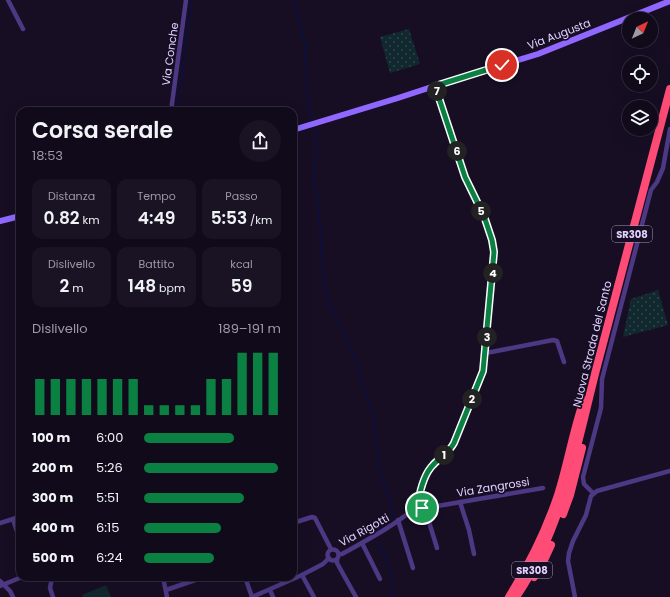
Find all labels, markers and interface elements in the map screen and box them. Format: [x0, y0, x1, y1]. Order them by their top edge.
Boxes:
north arrow [622, 12, 658, 48]
map controls [622, 12, 658, 136]
street label: Via Augusta [525, 15, 593, 53]
street label: Via Conche [158, 21, 182, 87]
pin [485, 48, 519, 82]
icon: check [491, 54, 513, 76]
button: locate [622, 56, 658, 92]
pin: 7 [427, 81, 447, 101]
text: 7 [434, 83, 440, 99]
button: layers [622, 100, 658, 136]
text: Corsa serale [32, 115, 173, 146]
button: share [239, 120, 281, 162]
pin: 6 [447, 141, 467, 161]
text: 6 [453, 143, 461, 159]
text: 18:53 [32, 146, 63, 165]
text: Distanza [48, 188, 95, 204]
text: Tempo [137, 188, 176, 204]
text: Passo [225, 188, 258, 204]
pin: 5 [471, 201, 491, 221]
text: 5 [477, 203, 485, 219]
text: 0.82 [43, 206, 80, 230]
text: 4:49 [138, 206, 175, 230]
text: 5:53 [211, 206, 247, 230]
text: km [80, 212, 100, 228]
text: /km [247, 212, 272, 228]
road number: SR308 [612, 226, 652, 242]
text: Dislivello [48, 256, 95, 272]
text: Battito [139, 256, 174, 272]
text: kcal [230, 256, 253, 272]
pin: 4 [483, 263, 503, 283]
text: 4 [489, 265, 497, 281]
text: 2 [59, 274, 69, 298]
text: 148 [128, 274, 156, 298]
text: 59 [231, 274, 252, 298]
street label: Nuova Strada del Santo [569, 279, 615, 409]
text: m [69, 280, 84, 296]
text: bpm [156, 280, 185, 296]
text: Dislivello [32, 319, 88, 338]
text: 189–191 m [218, 319, 281, 338]
pin: 3 [477, 327, 497, 347]
text: 3 [484, 329, 490, 345]
pin: 2 [462, 389, 482, 409]
text: 2 [469, 391, 475, 407]
text: 100 m [32, 428, 70, 447]
text: 6:00 [96, 428, 123, 447]
pin: 1 [434, 445, 454, 465]
text: 1 [442, 447, 446, 463]
text: 200 m [32, 458, 73, 477]
text: 5:26 [96, 458, 123, 477]
street label: Via Zangrossi [455, 473, 531, 501]
text: 300 m [32, 488, 73, 507]
text: 5:51 [96, 488, 119, 507]
pin [405, 491, 439, 525]
icon: arrive [411, 497, 433, 519]
street label: Via Rigotti [336, 510, 392, 550]
text: 400 m [32, 518, 74, 537]
text: 6:15 [96, 518, 119, 537]
text: 500 m [32, 548, 74, 567]
text: 6:24 [96, 548, 123, 567]
road number: SR308 [512, 562, 552, 578]

